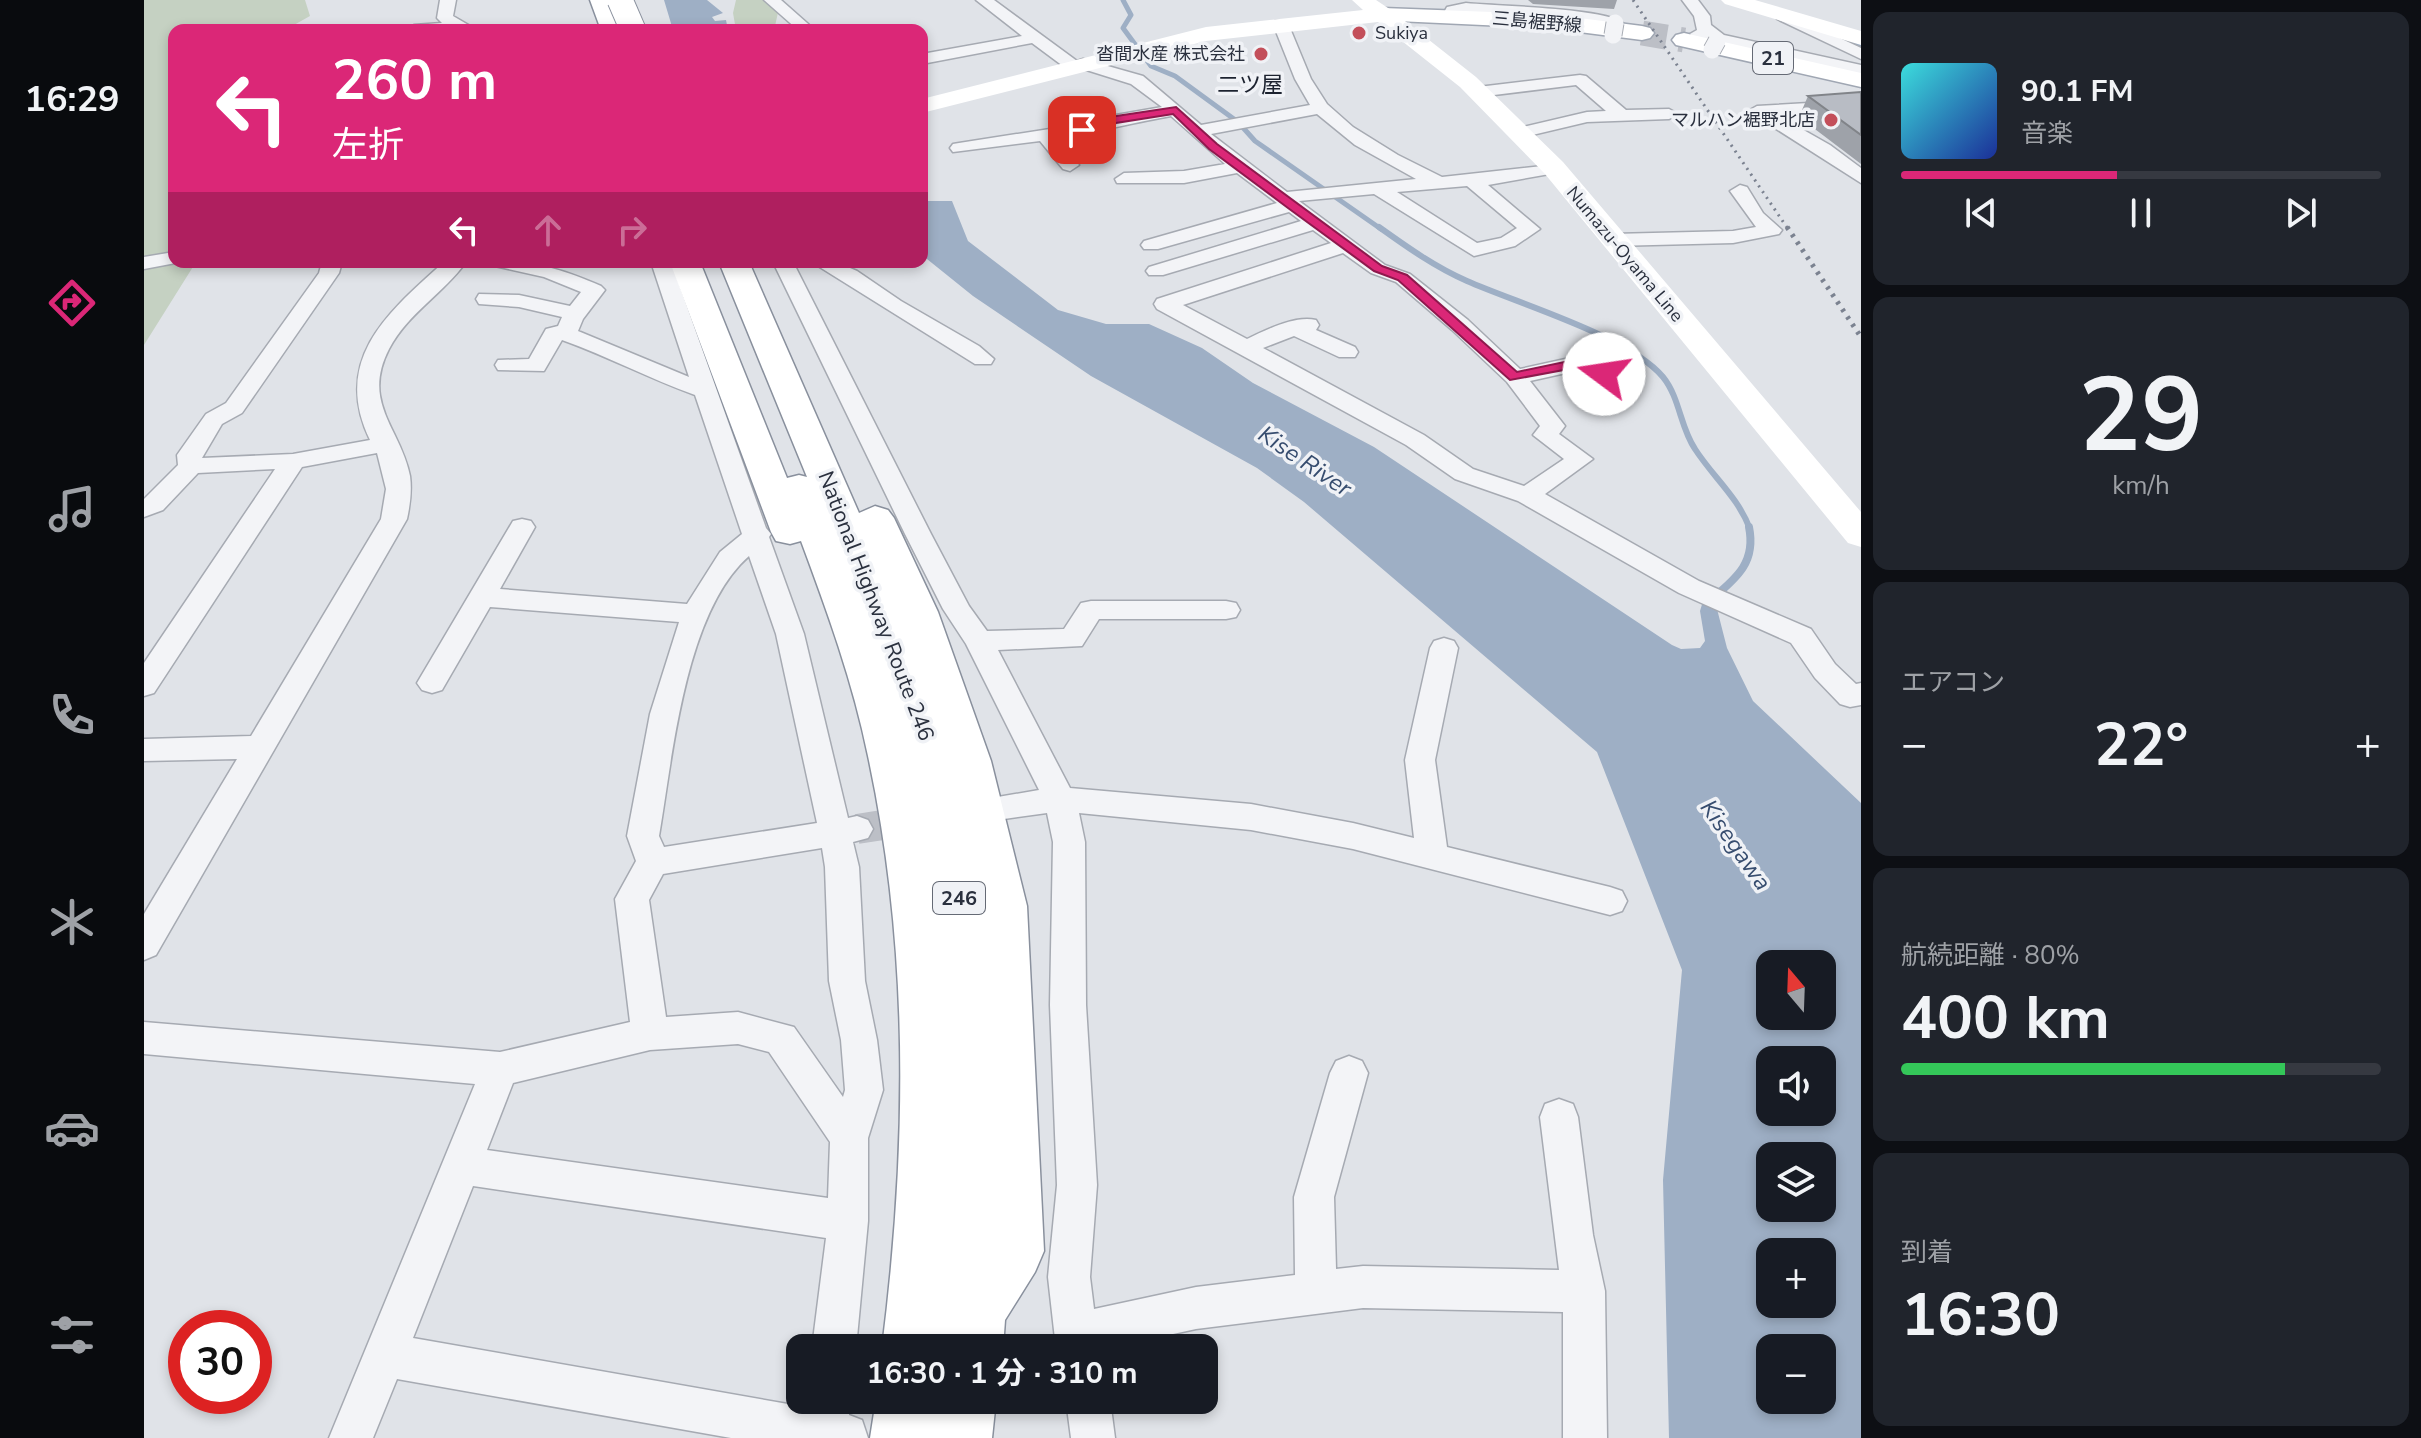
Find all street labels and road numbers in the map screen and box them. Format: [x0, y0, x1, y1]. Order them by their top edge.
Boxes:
street label: 三島裾野線 [1491, 6, 1583, 38]
road number: 21 [1753, 42, 1793, 74]
street label: Numazu-Oyama Line [1561, 181, 1689, 327]
street label: National Highway Route 246 [811, 467, 941, 745]
road number: 246 [933, 882, 985, 914]

